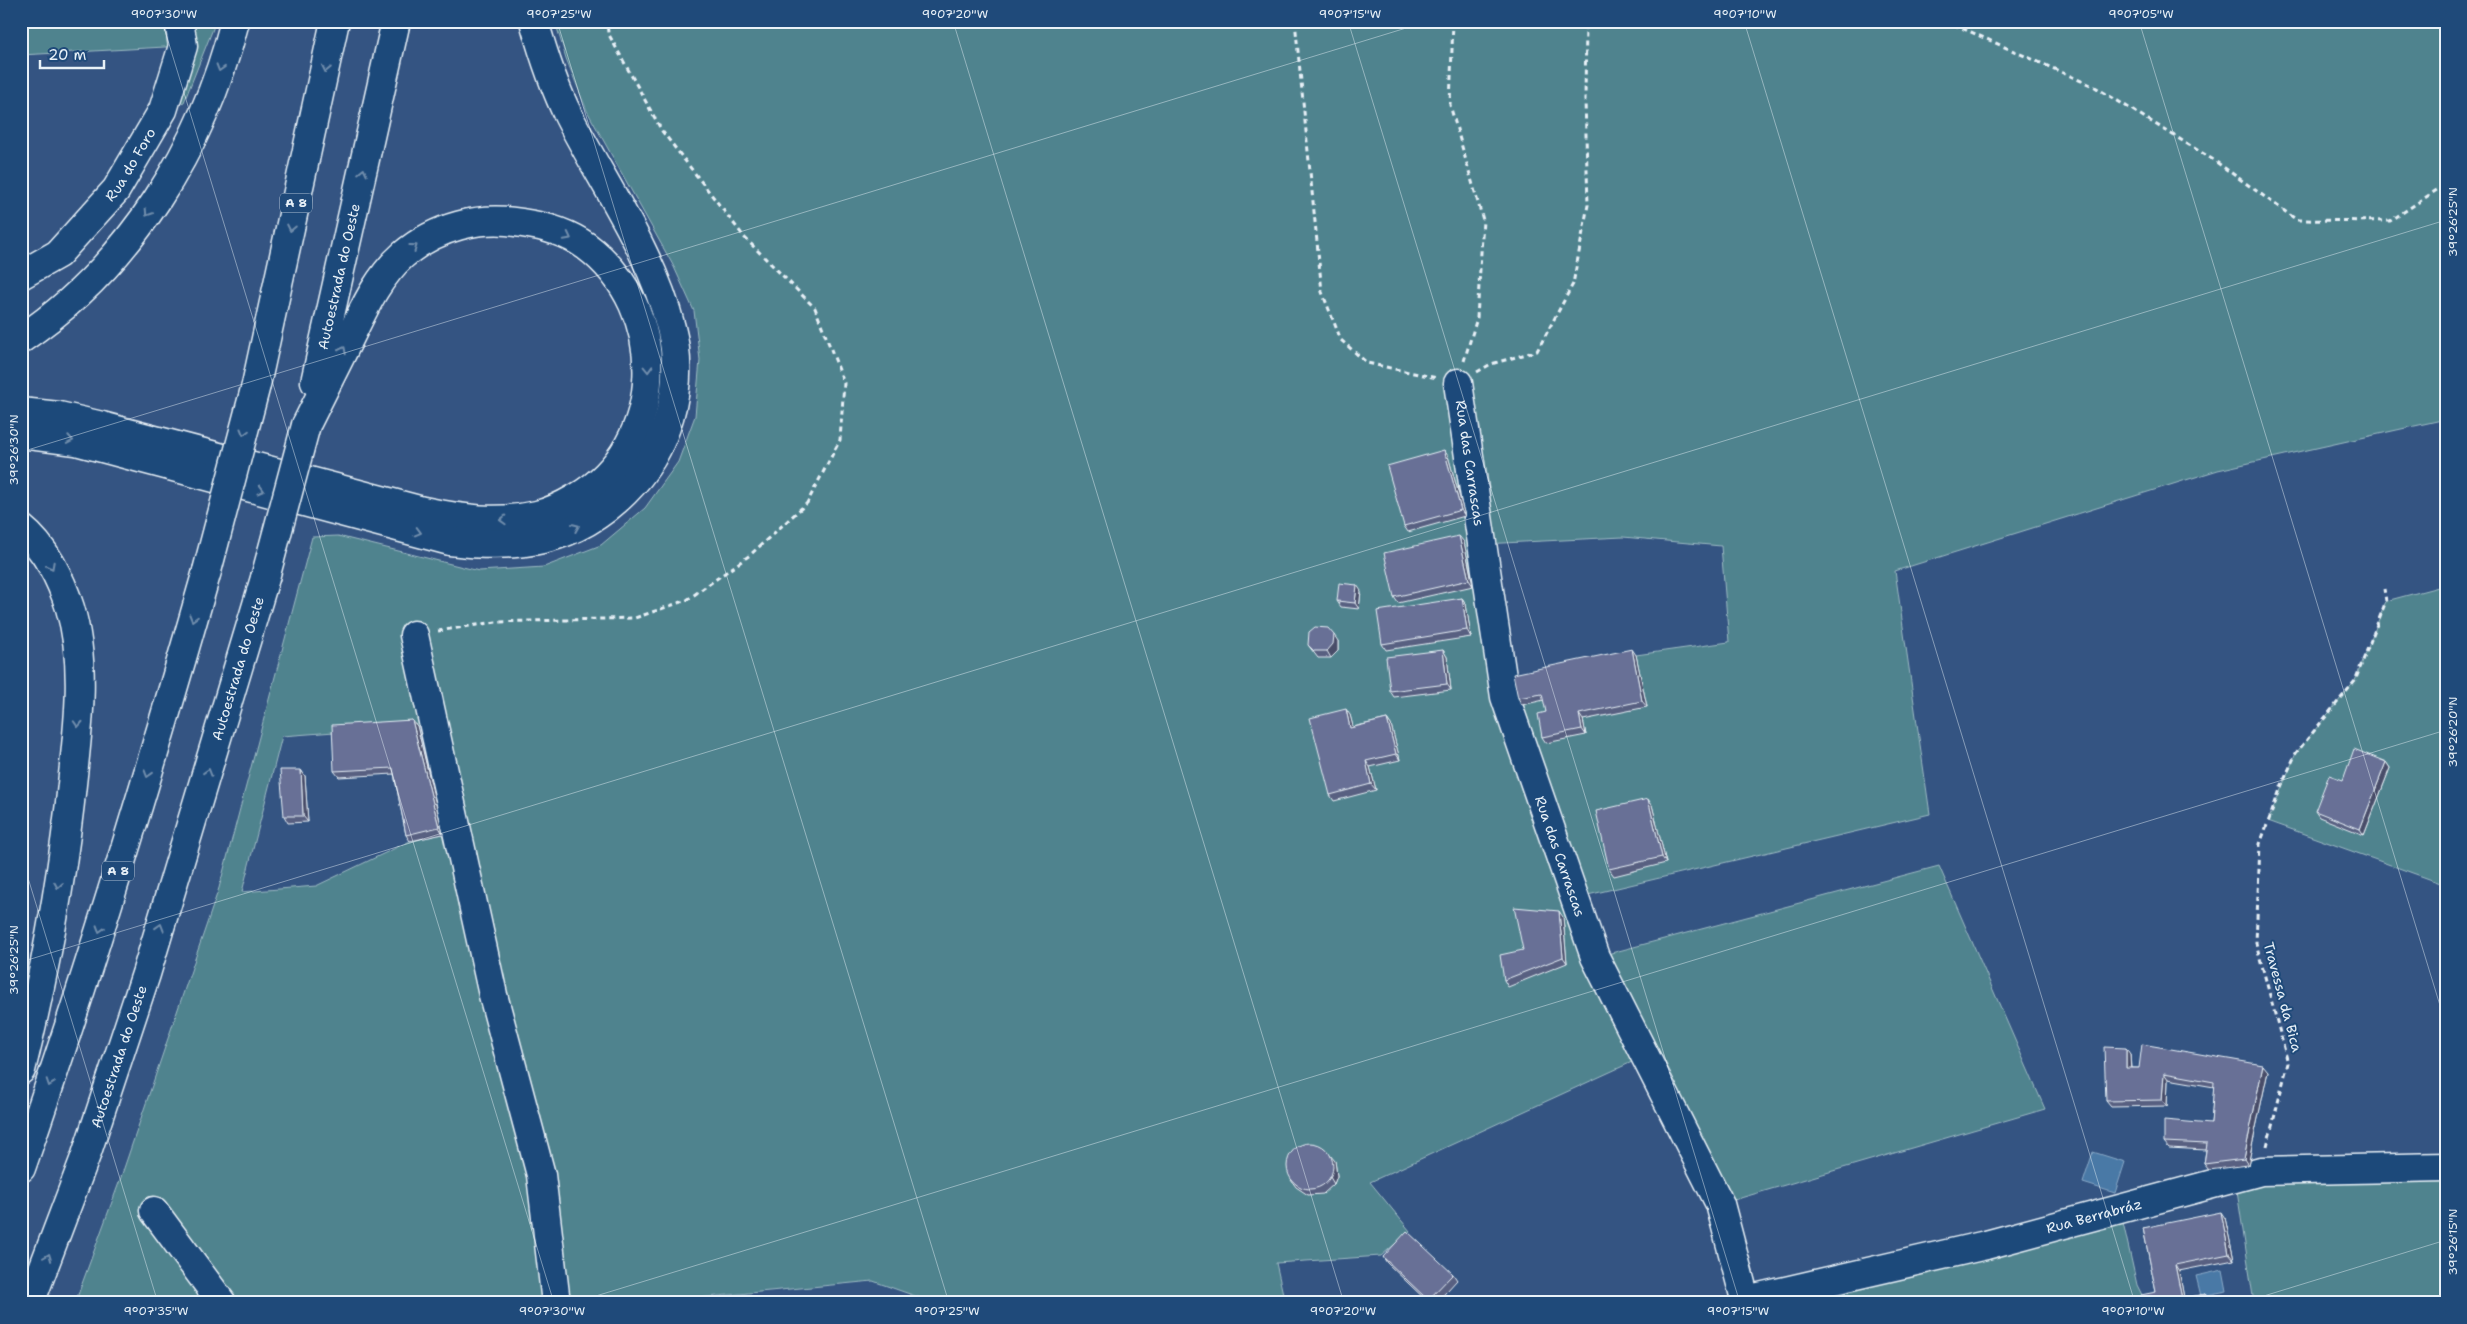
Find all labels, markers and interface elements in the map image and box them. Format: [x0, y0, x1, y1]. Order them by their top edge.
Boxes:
text: 9°07'30"W [131, 6, 197, 22]
text: 9°07'25"W [526, 6, 592, 22]
text: 9°07'20"W [922, 6, 988, 22]
text: 9°07'15"W [1319, 6, 1381, 22]
text: 9°07'10"W [1713, 6, 1777, 22]
text: 9°07'05"W [2108, 6, 2174, 22]
scale bar [40, 38, 104, 70]
text: 20 m [48, 45, 87, 65]
one-way arrow [216, 63, 226, 72]
one-way arrow [321, 65, 331, 74]
street label: Rua do Foro [101, 125, 159, 205]
one-way arrow [357, 168, 368, 177]
text: 39°26'25"N [2445, 187, 2461, 257]
road number: A 8 [280, 194, 312, 212]
street label: Autoestrada do Oeste [314, 202, 364, 351]
one-way arrow [145, 207, 154, 216]
one-way arrow [286, 223, 297, 232]
one-way arrow [563, 231, 572, 241]
one-way arrow [409, 243, 418, 253]
one-way arrow [337, 346, 347, 355]
one-way arrow [643, 366, 653, 373]
street label: Rua das Carrascas [1452, 399, 1488, 527]
text: 39°26'30"N [6, 414, 22, 486]
one-way arrow [239, 428, 249, 436]
one-way arrow [65, 435, 74, 445]
one-way arrow [256, 485, 264, 495]
one-way arrow [499, 515, 507, 525]
one-way arrow [571, 523, 580, 533]
one-way arrow [413, 526, 422, 537]
one-way arrow [45, 561, 55, 570]
street label: Autoestrada do Oeste [208, 594, 268, 743]
one-way arrow [189, 613, 199, 621]
text: 39°26'20"N [2445, 696, 2461, 768]
one-way arrow [72, 720, 83, 728]
one-way arrow [203, 768, 213, 776]
one-way arrow [144, 769, 154, 777]
street label: Rua das Carrascas [1531, 793, 1589, 919]
road number: A 8 [102, 861, 134, 880]
one-way arrow [54, 881, 64, 889]
one-way arrow [155, 923, 165, 932]
one-way arrow [96, 924, 106, 932]
text: 39°26'25"N [6, 925, 22, 995]
street label: Travessa da Bica [2260, 940, 2306, 1054]
street label: Autoestrada do Oeste [87, 983, 151, 1130]
one-way arrow [46, 1079, 56, 1087]
street label: Rua Berrabráz [2044, 1195, 2144, 1237]
text: 39°26'15"N [2445, 1209, 2461, 1275]
one-way arrow [42, 1253, 52, 1262]
text: 9°07'35"W [123, 1303, 189, 1319]
text: 9°07'30"W [519, 1303, 585, 1319]
text: 9°07'25"W [914, 1303, 980, 1319]
text: 9°07'20"W [1310, 1303, 1376, 1319]
text: 9°07'15"W [1707, 1303, 1769, 1319]
text: 9°07'10"W [2101, 1303, 2165, 1319]

